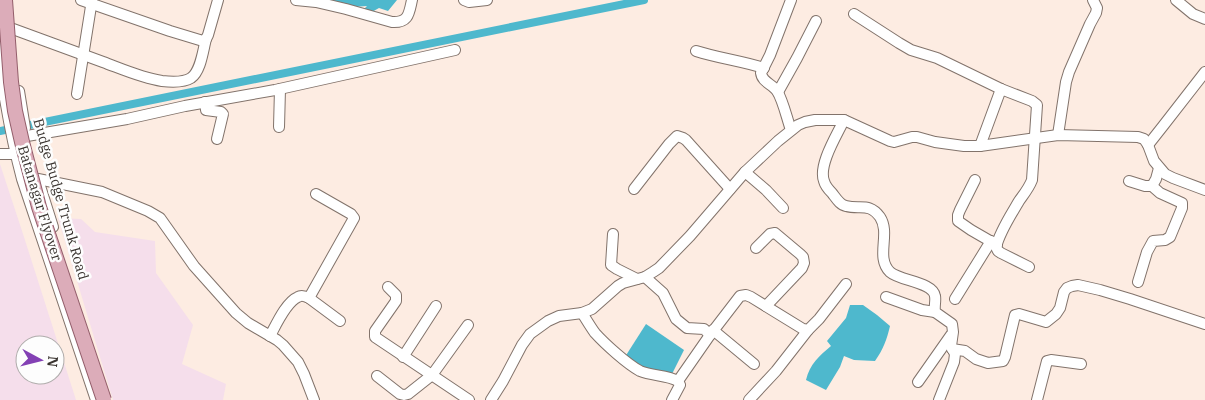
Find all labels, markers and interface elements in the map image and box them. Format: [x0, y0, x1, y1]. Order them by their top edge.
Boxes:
street label: Budge Budge Trunk Road [29, 116, 93, 282]
street label: Batanagar Flyover [14, 143, 66, 264]
north arrow [15, 335, 65, 385]
text: N [43, 355, 63, 368]

